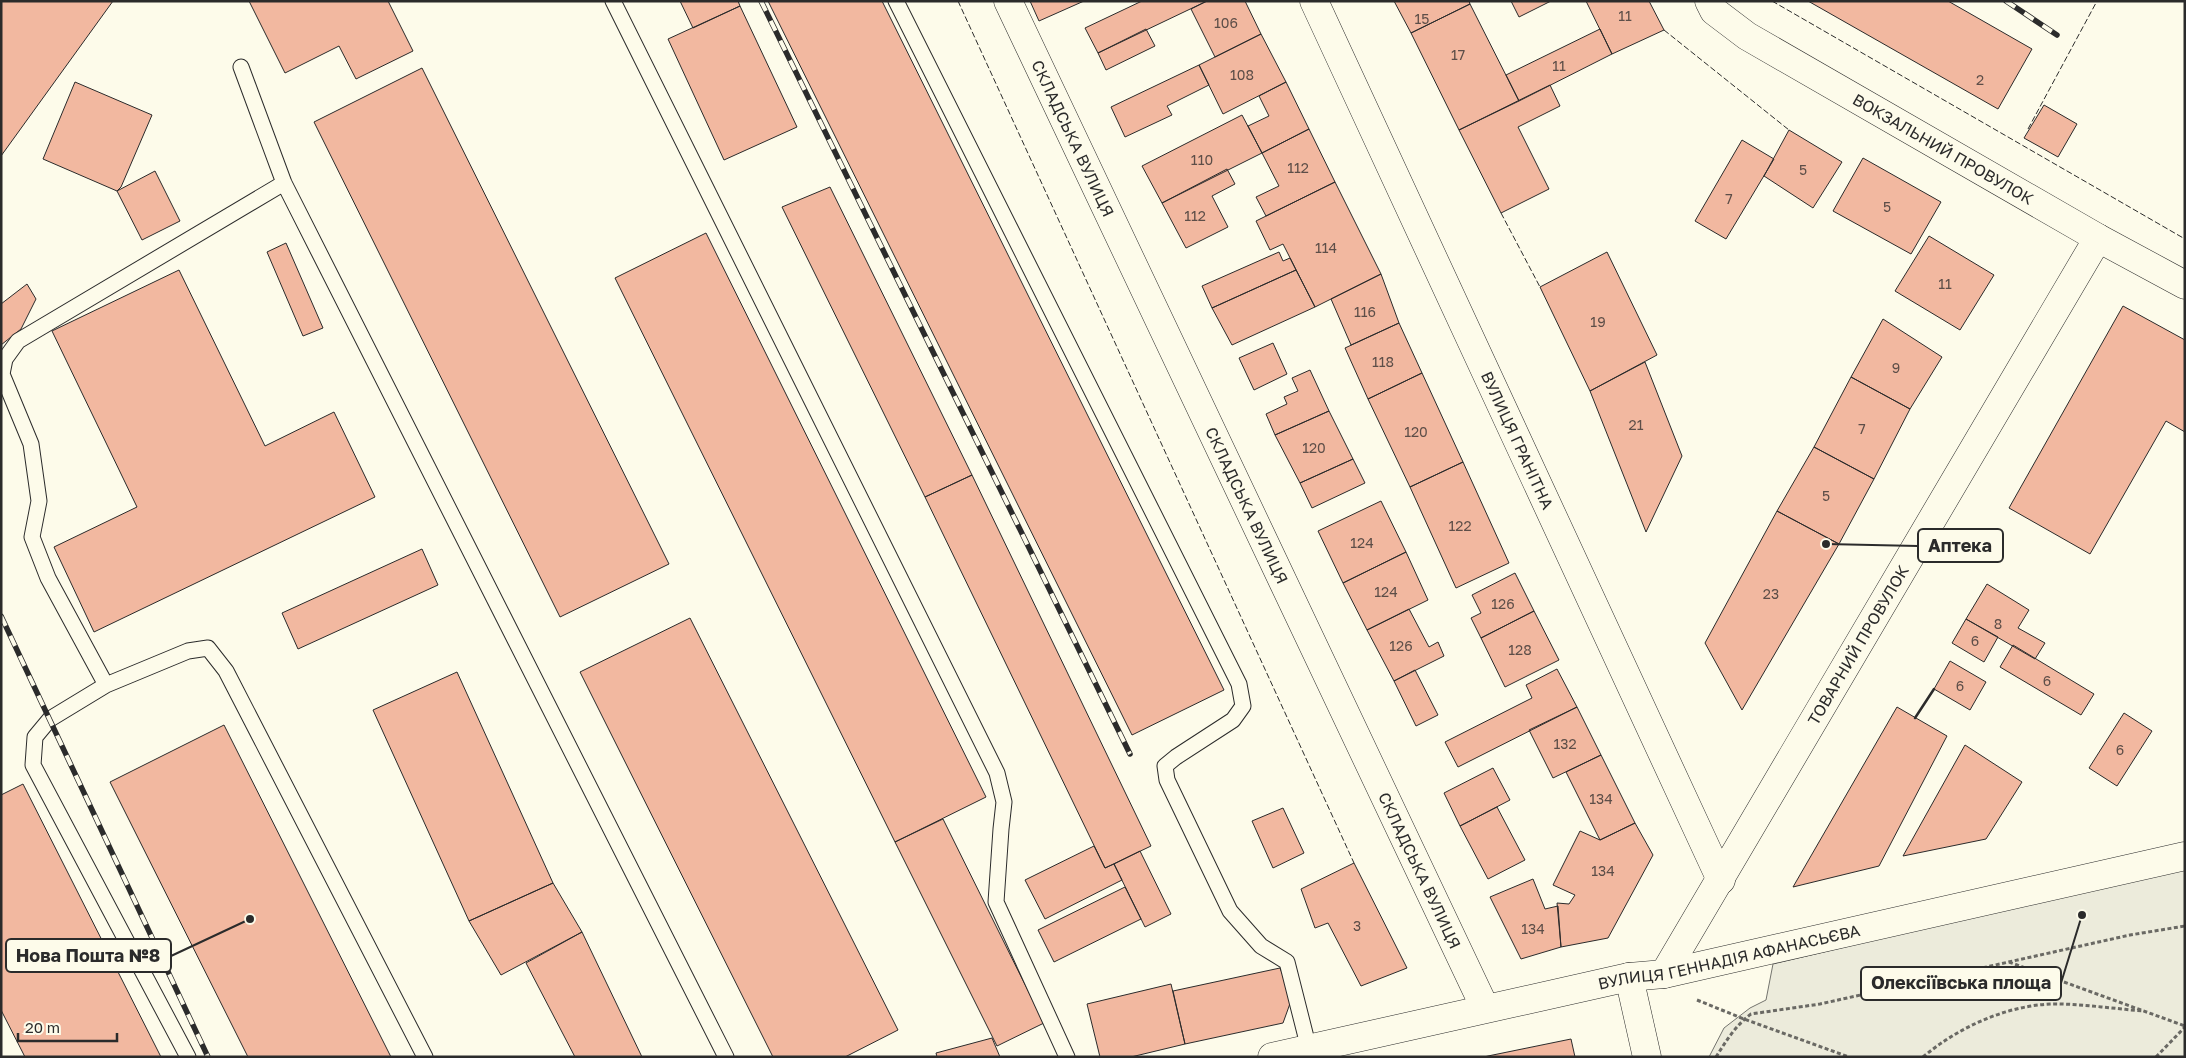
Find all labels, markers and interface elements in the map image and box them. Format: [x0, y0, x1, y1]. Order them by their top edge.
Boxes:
house number: 11 [1618, 7, 1632, 24]
house number: 15 [1415, 10, 1429, 27]
house number: 106 [1214, 14, 1238, 31]
house number: 17 [1451, 46, 1465, 63]
street label: СКЛАДСЬКА ВУЛИЦЯ [1027, 57, 1119, 220]
house number: 11 [1552, 57, 1566, 74]
house number: 108 [1230, 66, 1254, 83]
house number: 2 [1976, 71, 1984, 88]
street label: ВОКЗАЛЬНИЙ ПРОВУЛОК [1849, 89, 2037, 209]
house number: 110 [1191, 151, 1213, 168]
house number: 112 [1287, 159, 1309, 176]
house number: 5 [1799, 161, 1807, 178]
house number: 7 [1725, 190, 1733, 207]
house number: 5 [1883, 198, 1891, 215]
house number: 112 [1184, 207, 1206, 224]
house number: 114 [1315, 239, 1337, 256]
house number: 11 [1938, 275, 1952, 292]
house number: 116 [1354, 303, 1376, 320]
house number: 19 [1590, 313, 1606, 330]
house number: 118 [1372, 353, 1394, 370]
house number: 9 [1892, 359, 1900, 376]
street label: ВУЛИЦЯ ГРАНІТНА [1477, 368, 1558, 513]
house number: 21 [1629, 416, 1644, 433]
house number: 7 [1858, 420, 1866, 437]
house number: 120 [1404, 423, 1428, 440]
street label: СКЛАДСЬКА ВУЛИЦЯ [1201, 424, 1293, 587]
house number: 120 [1302, 439, 1326, 456]
house number: 5 [1822, 487, 1830, 504]
house number: 122 [1448, 517, 1472, 534]
callout: Аптека [1918, 529, 2003, 562]
house number: 124 [1350, 534, 1374, 551]
text: Аптека [1928, 534, 1992, 556]
street label: ТОВАРНИЙ ПРОВУЛОК [1803, 561, 1913, 729]
house number: 124 [1374, 583, 1398, 600]
house number: 23 [1763, 585, 1779, 602]
house number: 126 [1491, 595, 1515, 612]
house number: 8 [1994, 615, 2002, 632]
house number: 6 [1971, 632, 1979, 649]
house number: 126 [1389, 637, 1413, 654]
house number: 128 [1508, 641, 1532, 658]
house number: 6 [2043, 672, 2051, 689]
house number: 6 [1956, 677, 1964, 694]
house number: 132 [1553, 735, 1577, 752]
house number: 6 [2116, 741, 2124, 758]
street label: СКЛАДСЬКА ВУЛИЦЯ [1374, 789, 1465, 952]
house number: 134 [1589, 790, 1613, 807]
house number: 134 [1591, 862, 1615, 879]
house number: 3 [1353, 917, 1361, 934]
house number: 134 [1521, 920, 1545, 937]
street label: ВУЛИЦЯ ГЕННАДІЯ АФАНАСЬЄВА [1596, 920, 1862, 994]
callout: Нова Пошта №8 [6, 939, 171, 972]
text: Нова Пошта №8 [16, 944, 160, 966]
callout: Олексіївська площа [1861, 967, 2061, 1000]
text: Олексіївська площа [1871, 971, 2051, 993]
scale bar [18, 1010, 116, 1042]
text: 20 m [25, 1018, 60, 1036]

